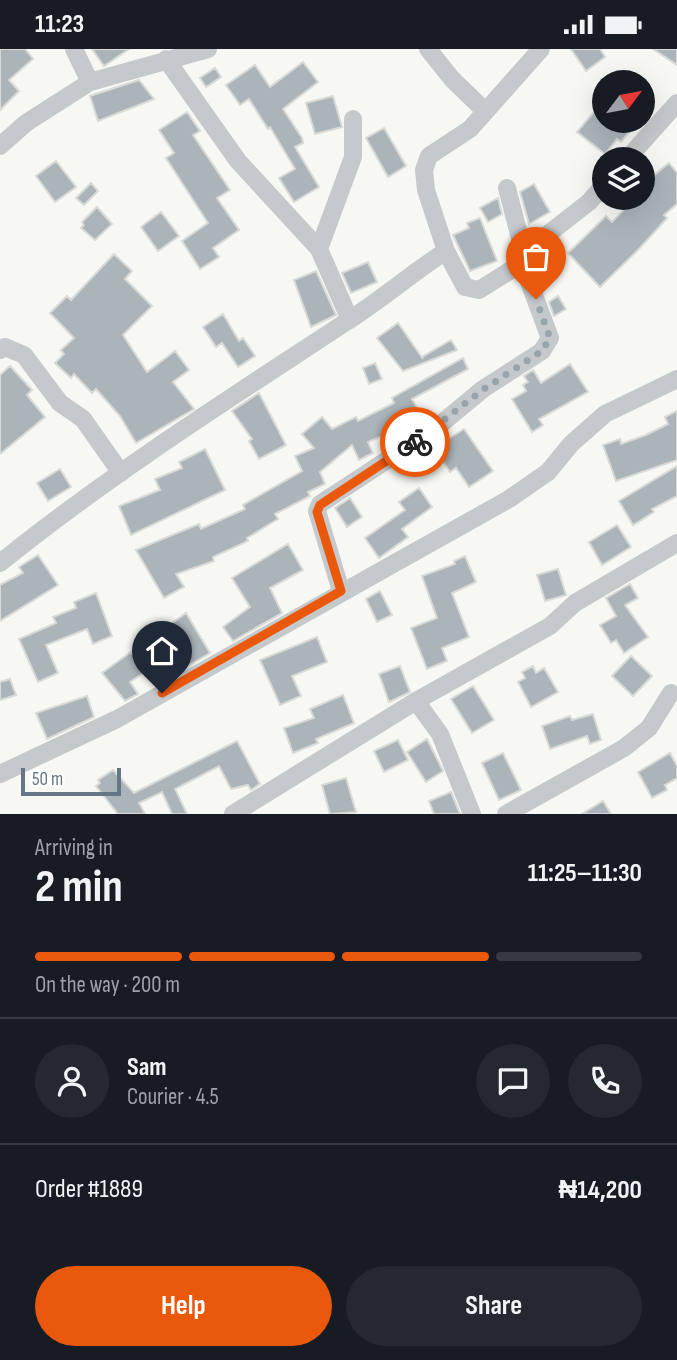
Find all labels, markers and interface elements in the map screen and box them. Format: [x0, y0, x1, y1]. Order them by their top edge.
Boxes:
text: 11:23 [35, 9, 84, 40]
north arrow [592, 70, 654, 133]
map controls [592, 70, 655, 210]
button: layers [592, 147, 655, 210]
pin [506, 227, 566, 299]
icon: bag [517, 238, 555, 276]
courier [380, 407, 450, 477]
icon: bike [396, 423, 434, 461]
pin [132, 621, 192, 693]
icon: home [143, 632, 181, 670]
scale bar [21, 765, 121, 797]
text: 50 m [32, 768, 63, 791]
text: Arriving in [35, 834, 113, 862]
text: 11:25–11:30 [528, 858, 642, 889]
text: 2 min [35, 860, 123, 915]
text: On the way · 200 m [35, 971, 180, 999]
button: person [35, 1044, 109, 1118]
button: chat [476, 1044, 550, 1118]
button: phone [568, 1044, 642, 1118]
text: Sam [127, 1052, 167, 1083]
text: Courier · 4.5 [127, 1083, 219, 1111]
text: Order #1889 [35, 1174, 143, 1205]
text: ₦14,200 [559, 1175, 642, 1206]
button: Help [35, 1266, 332, 1346]
button: Share [346, 1266, 642, 1346]

